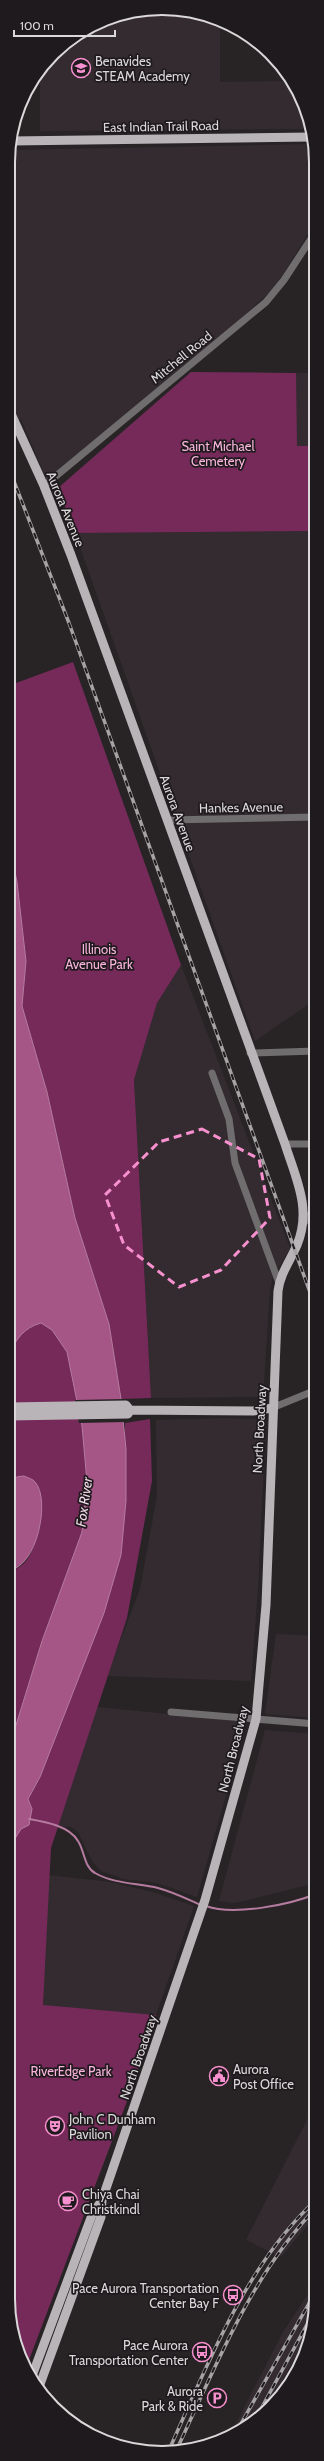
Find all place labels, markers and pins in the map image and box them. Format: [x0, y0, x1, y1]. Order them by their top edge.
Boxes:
place label: Benavides STEAM Academy [95, 53, 190, 84]
school or university icon: Benavides STEAM Academy [70, 57, 92, 79]
place label: Aurora Post Office [233, 2061, 294, 2092]
public building icon: Aurora Post Office [208, 2065, 230, 2087]
place label: John C Dunham Pavilion [68, 2111, 156, 2142]
theatre icon: John C Dunham Pavilion [44, 2115, 66, 2137]
place label: Chiya Chai Christkindl [82, 2186, 140, 2217]
cafe icon: Chiya Chai Christkindl [57, 2190, 79, 2212]
place label: Pace Aurora Transportation Center Bay F [72, 2280, 219, 2311]
bus stop icon: Pace Aurora Transportation Center Bay F [222, 2284, 244, 2306]
place label: Pace Aurora Transportation Center [69, 2337, 189, 2368]
bus stop icon: Pace Aurora Transportation Center [191, 2341, 213, 2363]
place label: Aurora Park & Ride [141, 2383, 204, 2414]
parking icon: Aurora Park & Ride [206, 2387, 228, 2409]

